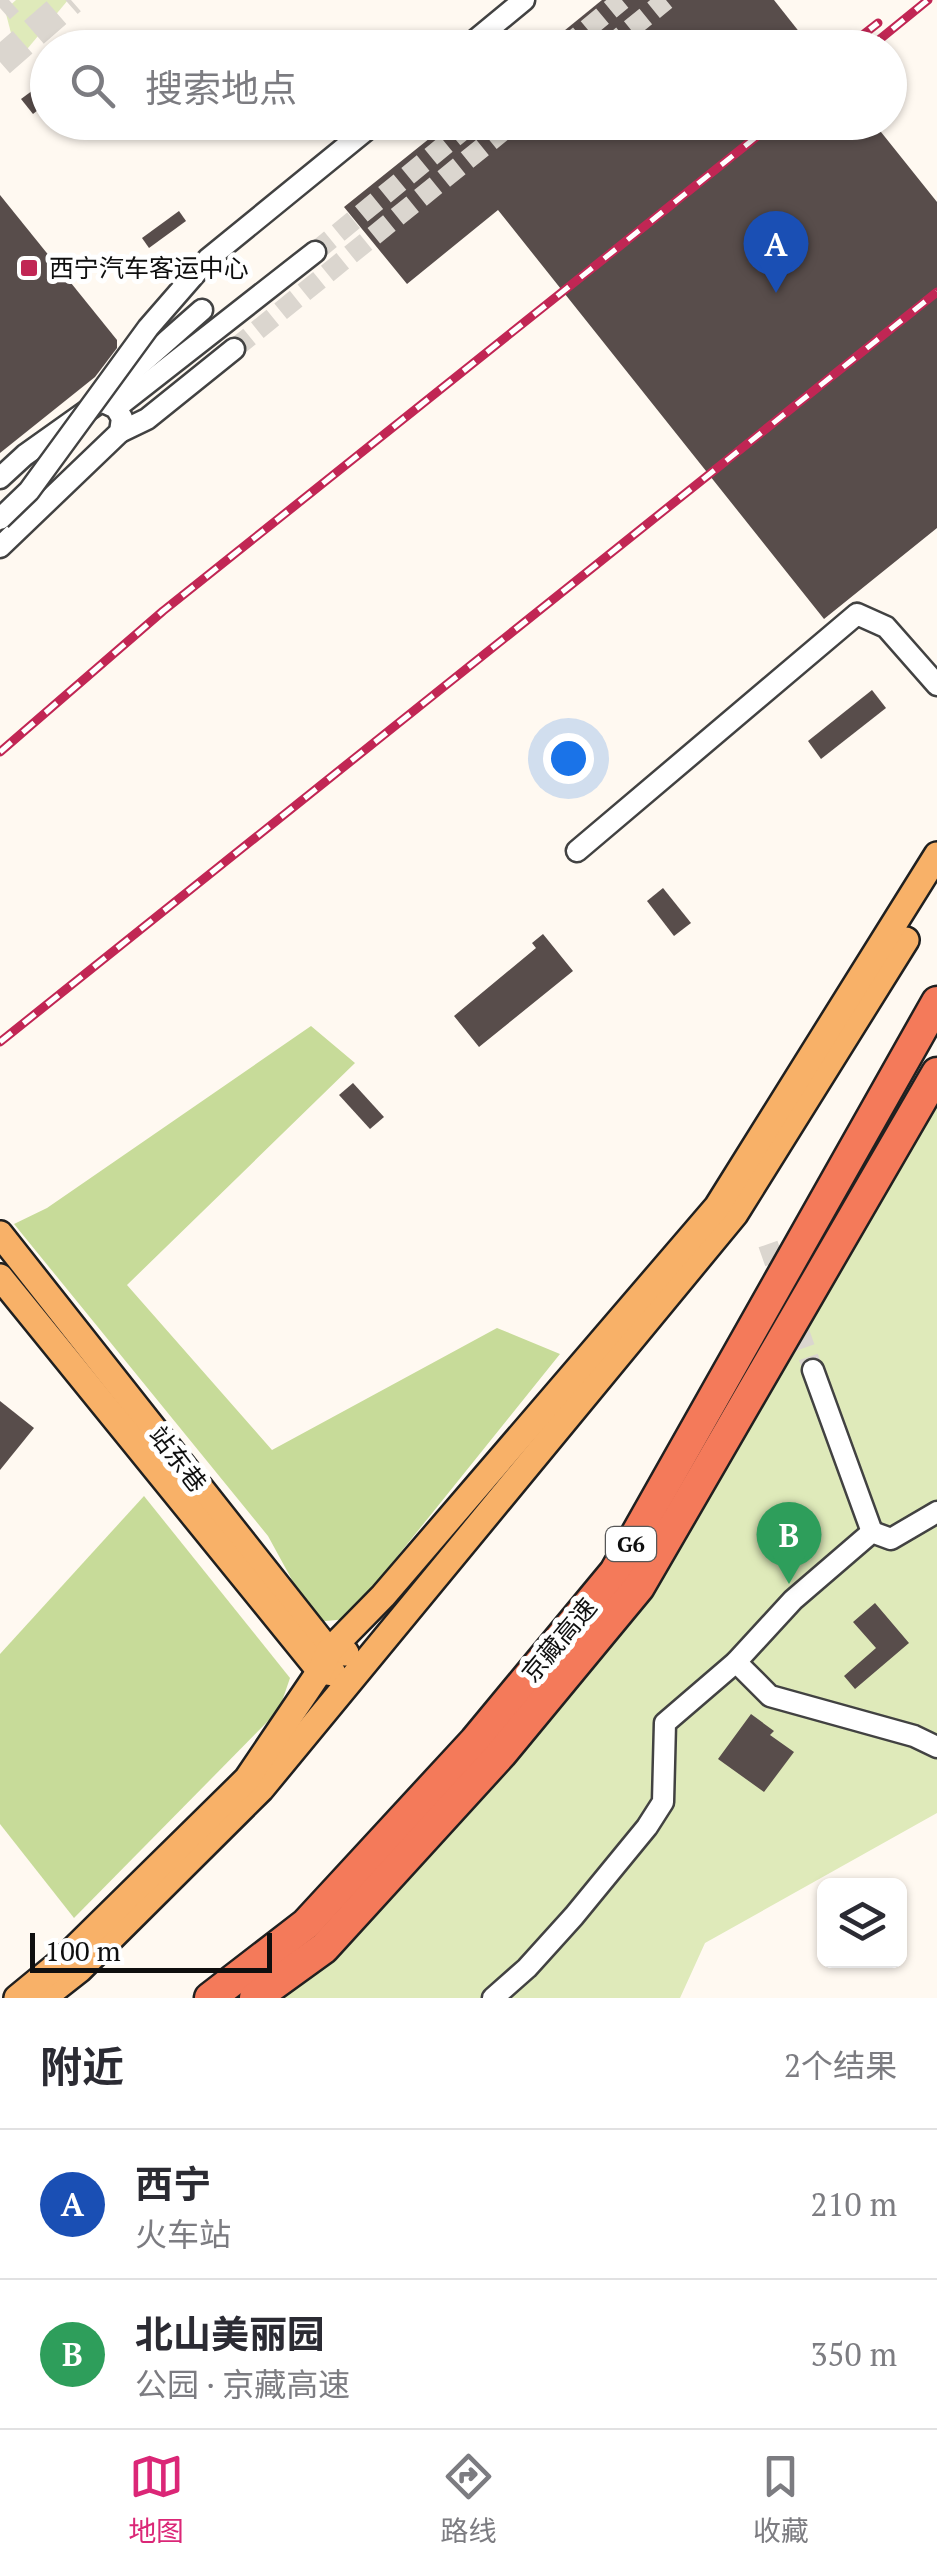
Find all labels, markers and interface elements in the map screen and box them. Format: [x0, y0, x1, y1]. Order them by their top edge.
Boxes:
search box [30, 30, 907, 140]
icon: search [65, 58, 120, 113]
text: 搜索地点 [145, 63, 297, 113]
pin: A [744, 210, 808, 293]
place label: 西宁汽车客运中心 [49, 251, 249, 284]
marker: 西宁汽车客运中心 [18, 257, 40, 279]
your location [543, 733, 594, 784]
street label: 站东巷 [142, 1419, 214, 1498]
pin: B [756, 1502, 822, 1584]
road number: G6 [606, 1527, 656, 1561]
street label: 京藏高速 [514, 1591, 603, 1689]
map controls [817, 1878, 907, 1968]
button: layers [817, 1878, 907, 1968]
scale bar [30, 1928, 272, 1972]
text: 100 m [45, 1932, 121, 1969]
text: 附近 [40, 2038, 124, 2094]
text: 2个结果 [784, 2044, 897, 2086]
text: 西宁 [135, 2159, 211, 2209]
text: A [61, 2183, 84, 2225]
text: 210 m [810, 2183, 897, 2225]
text: 火车站 [135, 2213, 231, 2255]
text: 北山美丽园 [135, 2309, 325, 2359]
text: B [62, 2333, 83, 2375]
text: 350 m [810, 2333, 897, 2375]
text: 公园 · 京藏高速 [135, 2363, 350, 2405]
tab: 地图 [128, 2449, 184, 2549]
tab: 路线 [440, 2449, 497, 2549]
tab: 收藏 [753, 2449, 809, 2549]

